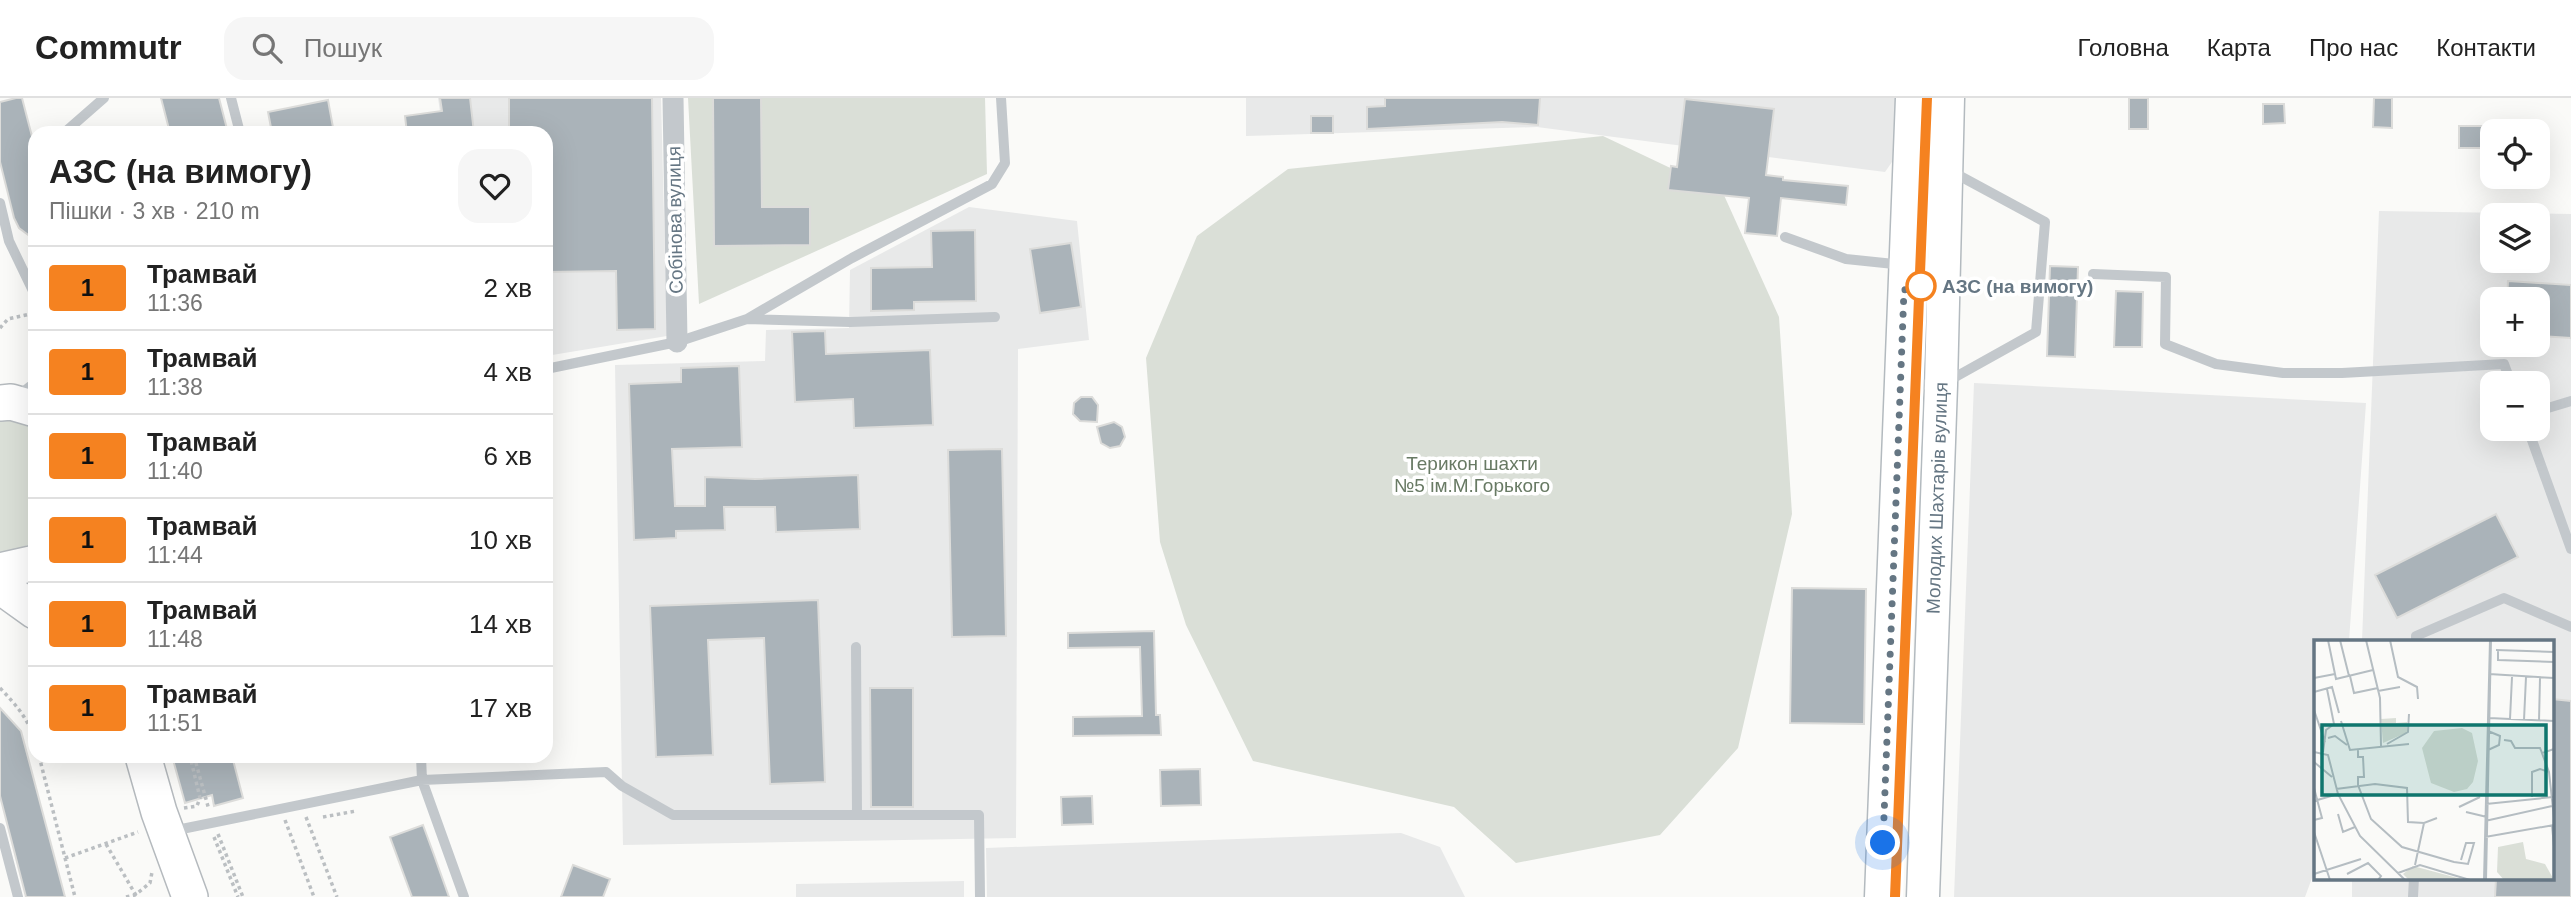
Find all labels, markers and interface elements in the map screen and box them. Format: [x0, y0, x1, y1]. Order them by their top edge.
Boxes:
search box [224, 17, 714, 80]
text: Commutr [35, 29, 182, 66]
icon: search [248, 29, 286, 67]
text: Пошук [304, 33, 382, 63]
text: Головна [2078, 34, 2169, 61]
text: Карта [2207, 34, 2271, 61]
text: Про нас [2309, 34, 2398, 61]
text: Контакти [2436, 34, 2536, 61]
map controls [2480, 119, 2550, 441]
button: locate [2480, 119, 2550, 189]
street label: Собінова вулиця [663, 146, 687, 294]
button: heart [458, 149, 532, 223]
text: АЗС (на вимогу) [49, 153, 312, 190]
text: Пішки · 3 хв · 210 m [49, 198, 260, 224]
button: layers [2480, 203, 2550, 273]
text: Трамвай [147, 259, 258, 289]
marker: АЗС (на вимогу) [1906, 271, 1936, 301]
text: 2 хв [484, 273, 532, 303]
text: 1 [81, 274, 94, 301]
place label: АЗС (на вимогу) [1942, 276, 2093, 297]
button: + [2480, 287, 2550, 357]
text: 11:36 [147, 290, 203, 316]
text: Трамвай [147, 343, 258, 373]
text: 4 хв [484, 357, 532, 387]
text: 1 [81, 358, 94, 385]
button: − [2480, 371, 2550, 441]
text: 11:38 [147, 374, 203, 400]
street label: Молодих Шахтарів вулиця [1922, 382, 1952, 614]
text: Трамвай [147, 427, 258, 457]
text: 6 хв [484, 441, 532, 471]
text: 1 [81, 442, 94, 469]
park label: Терикон шахти №5 ім.М.Горького [1394, 453, 1550, 496]
text: 11:40 [147, 458, 203, 484]
text: Трамвай [147, 511, 258, 541]
text: 10 хв [469, 525, 532, 555]
text: 1 [81, 526, 94, 553]
text: 11:44 [147, 542, 203, 568]
text: Трамвай [147, 595, 258, 625]
text: 14 хв [469, 609, 532, 639]
text: 1 [81, 610, 94, 637]
text: 11:48 [147, 626, 203, 652]
inset map [2314, 640, 2554, 880]
text: Трамвай [147, 679, 258, 709]
text: 17 хв [469, 693, 532, 723]
text: 1 [81, 694, 94, 721]
text: 11:51 [147, 710, 203, 736]
your location [1865, 825, 1900, 860]

